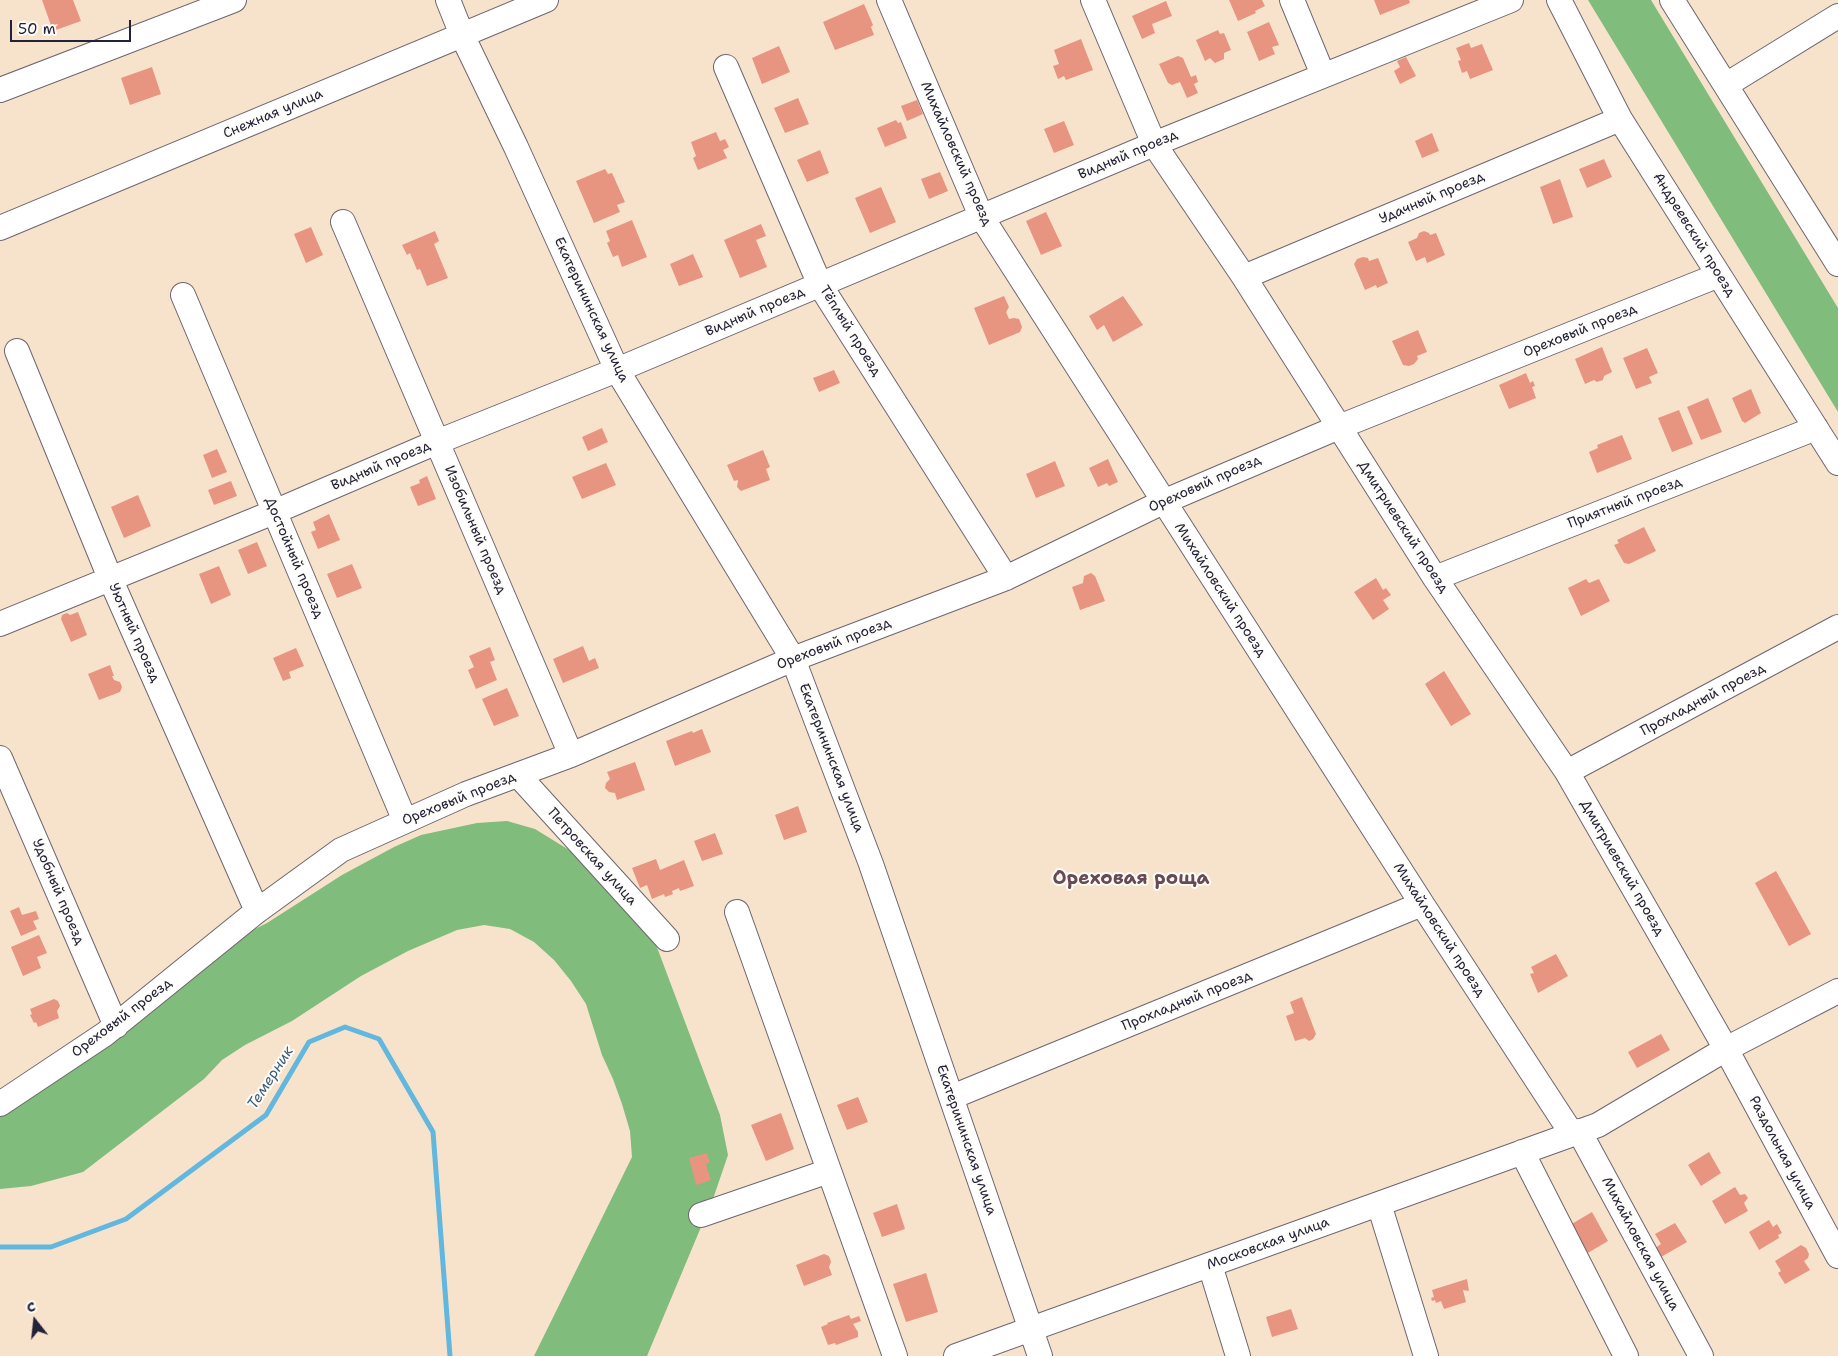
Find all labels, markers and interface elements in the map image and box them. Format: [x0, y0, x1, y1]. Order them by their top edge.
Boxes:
scale bar [12, 10, 134, 42]
text: 50 m [18, 19, 56, 39]
street label: Михайловский проезд [917, 79, 995, 229]
street label: Снежная улица [221, 85, 325, 143]
street label: Видный проезд [1076, 126, 1180, 184]
street label: Удачный проезд [1377, 168, 1487, 228]
street label: Андреевский проезд [1649, 170, 1739, 300]
street label: Екатерининская улица [550, 235, 632, 385]
street label: Видный проезд [703, 283, 807, 341]
street label: Тёплый проезд [815, 283, 885, 379]
street label: Ореховый проезд [1521, 301, 1639, 361]
street label: Видный проезд [329, 437, 433, 495]
street label: Ореховый проезд [1146, 452, 1264, 516]
street label: Дмитриевский проезд [1354, 458, 1452, 596]
street label: Изобильный проезд [440, 463, 510, 597]
street label: Приятный проезд [1565, 473, 1685, 533]
street label: Достойный проезд [261, 495, 327, 621]
street label: Михайловский проезд [1170, 520, 1270, 660]
street label: Уютный проезд [105, 581, 163, 685]
street label: Ореховый проезд [774, 614, 894, 674]
street label: Прохладный проезд [1638, 660, 1768, 740]
street label: Екатерининская улица [795, 681, 867, 835]
street label: Ореховый проезд [400, 769, 518, 829]
street label: Дмитриевский проезд [1576, 797, 1668, 939]
street label: Петровская улица [544, 805, 640, 909]
street label: Удобный проезд [28, 836, 88, 948]
street label: Михайловский проезд [1389, 860, 1489, 1000]
district label: Ореховая роща [1052, 868, 1210, 890]
street label: Прохладный проезд [1120, 967, 1254, 1035]
street label: Ореховый проезд [69, 975, 175, 1061]
water label: Темерник [244, 1043, 298, 1113]
street label: Екатерининская улица [932, 1062, 1000, 1218]
street label: Раздольная улица [1745, 1093, 1819, 1213]
street label: Михайловская улица [1598, 1174, 1682, 1314]
street label: Московская улица [1204, 1214, 1332, 1274]
north arrow [10, 1296, 60, 1346]
text: С [24, 1297, 37, 1316]

